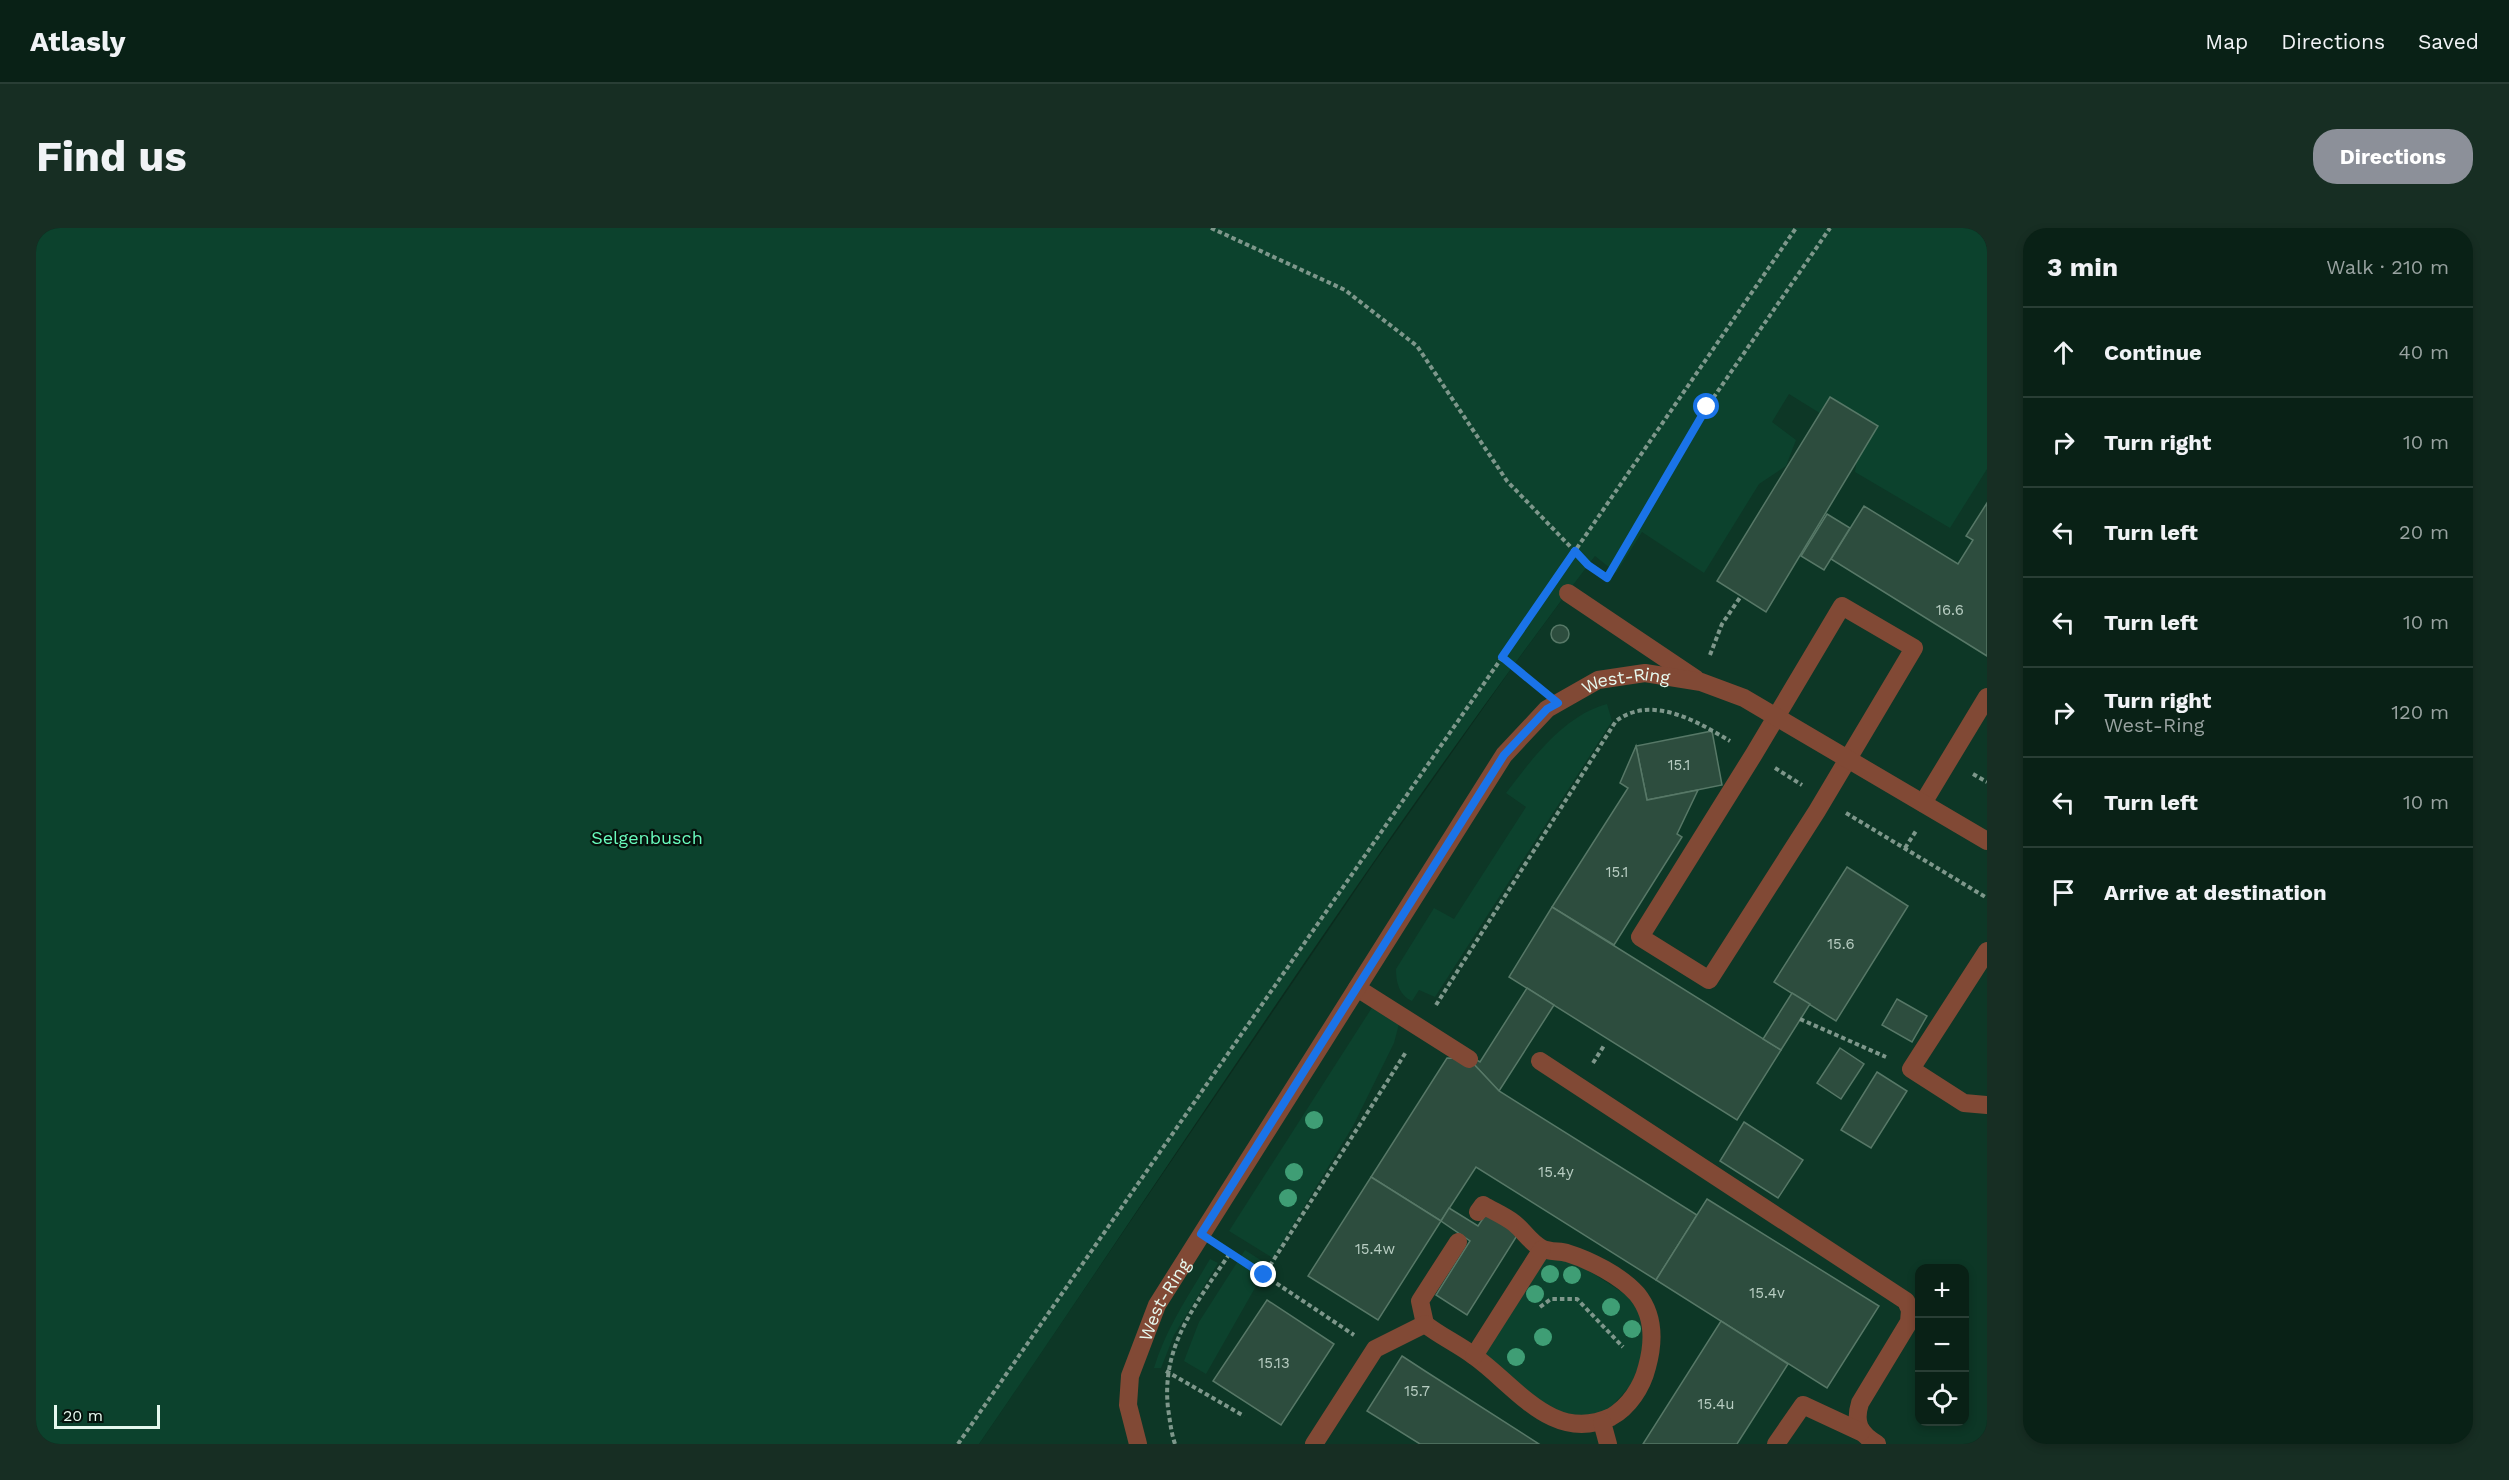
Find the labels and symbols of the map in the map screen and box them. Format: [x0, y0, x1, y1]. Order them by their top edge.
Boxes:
route start [1693, 393, 1719, 419]
house number: 16.6 [1936, 601, 1964, 619]
street label: West-Ring [1578, 663, 1672, 698]
house number: 15.1 [1668, 756, 1690, 774]
park label: Selgenbusch [591, 827, 703, 848]
house number: 15.1 [1606, 863, 1628, 881]
house number: 15.6 [1827, 935, 1855, 953]
house number: 15.4y [1538, 1163, 1574, 1181]
house number: 15.4w [1355, 1240, 1396, 1258]
street label: West-Ring [1134, 1254, 1194, 1344]
route end [1250, 1261, 1276, 1287]
house number: 15.4v [1749, 1284, 1785, 1302]
house number: 15.13 [1258, 1354, 1290, 1372]
house number: 15.7 [1404, 1382, 1430, 1400]
house number: 15.4u [1698, 1395, 1734, 1413]
scale bar [54, 1402, 160, 1430]

